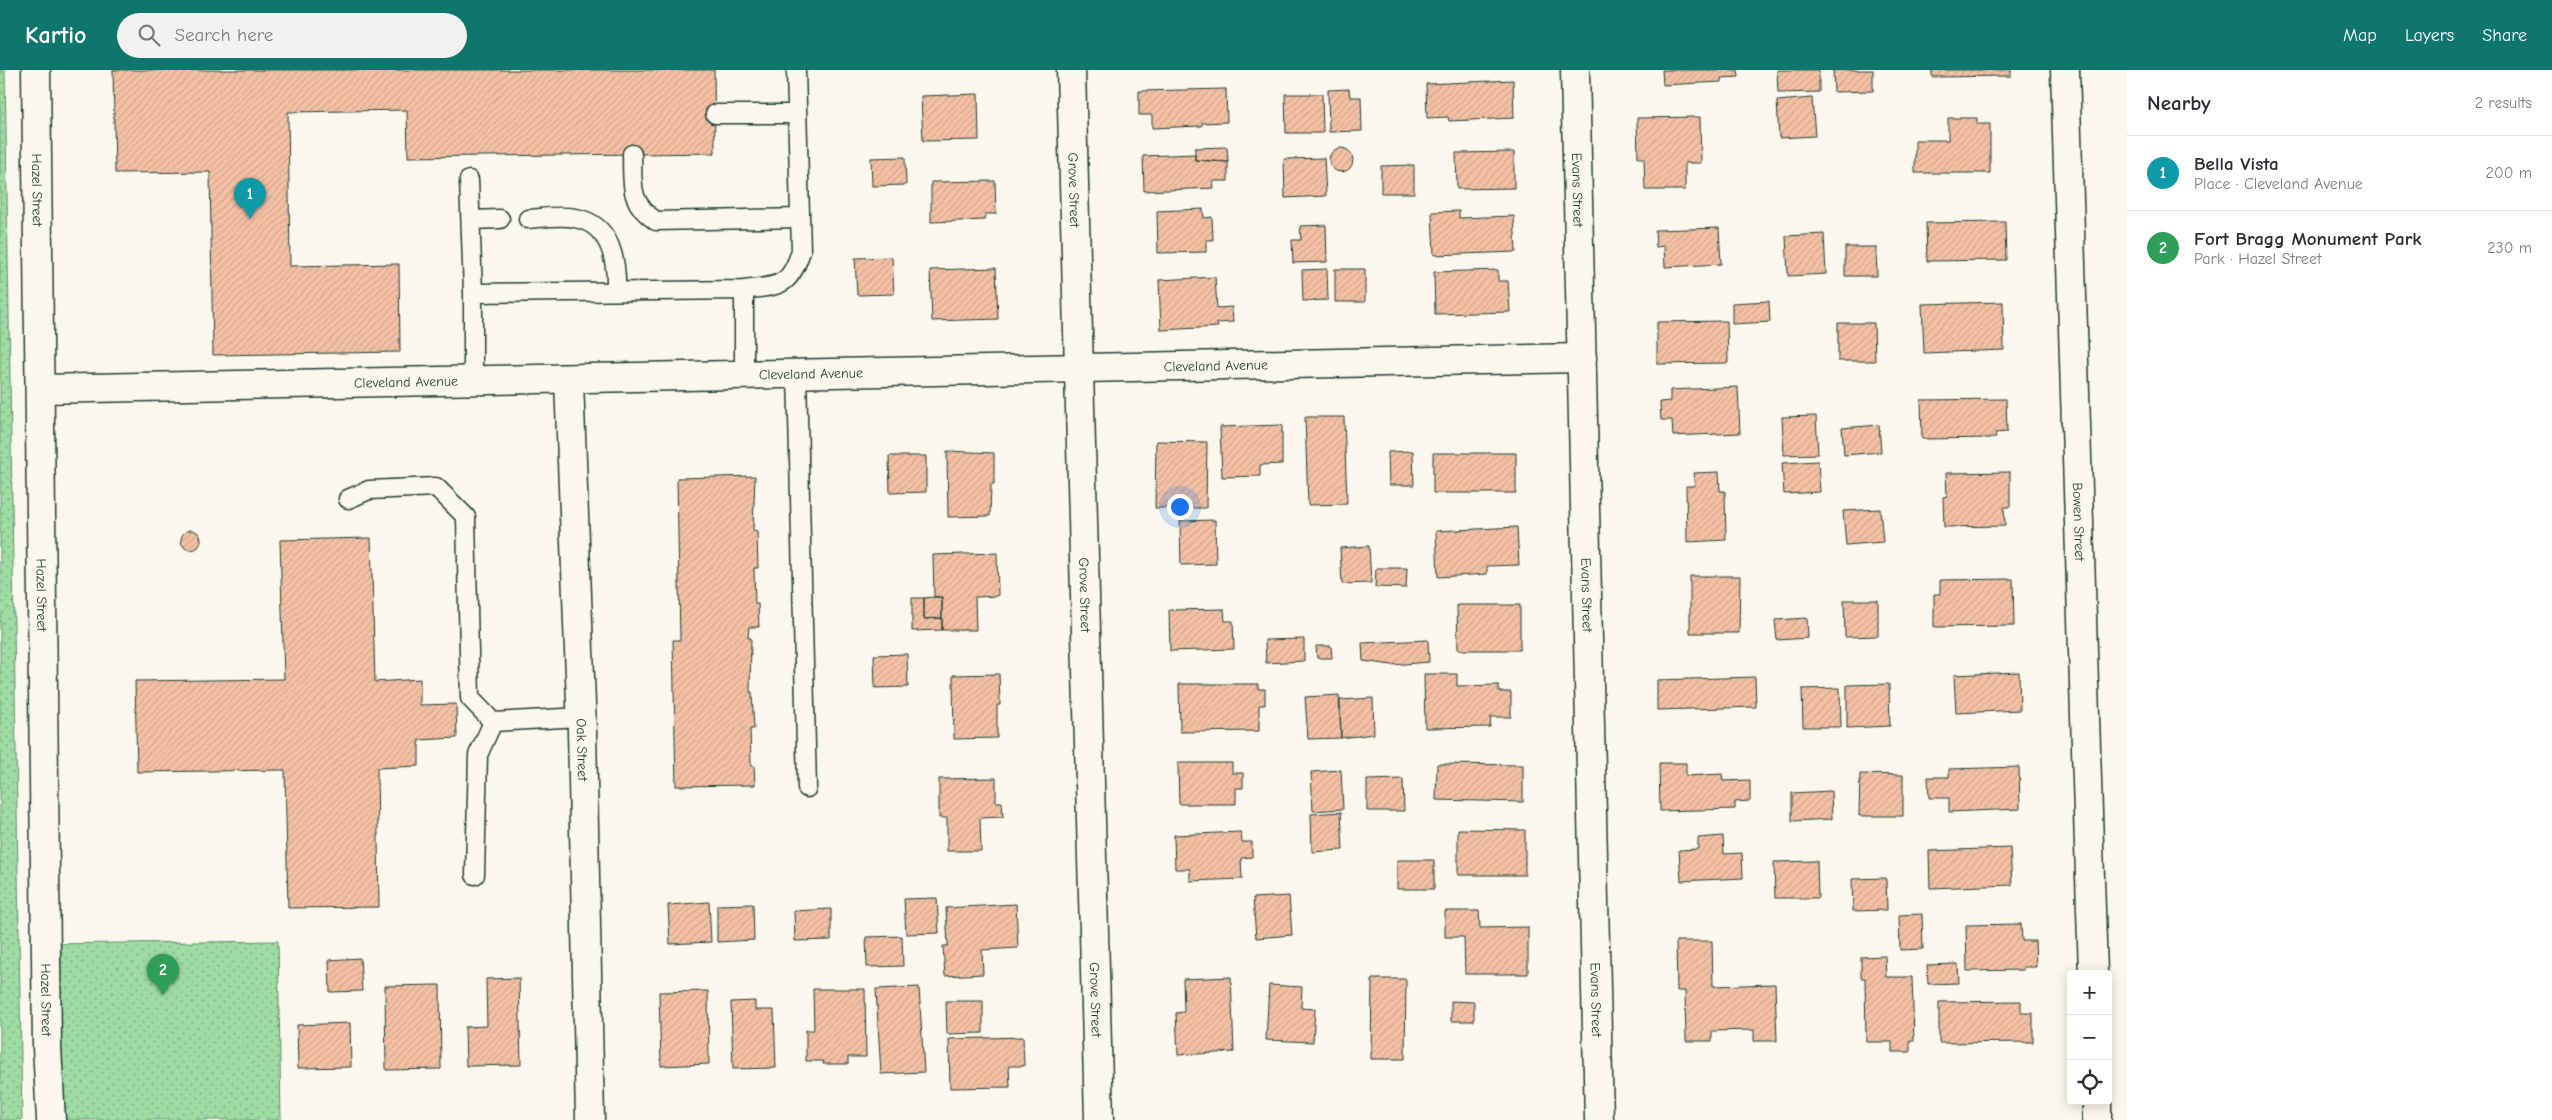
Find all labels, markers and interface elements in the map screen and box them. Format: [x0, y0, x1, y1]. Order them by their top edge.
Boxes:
search box [117, 13, 467, 58]
text: Kartio [25, 21, 87, 49]
icon: search [135, 21, 163, 49]
text: Search here [175, 24, 273, 46]
text: Map [2343, 25, 2377, 46]
text: Layers [2405, 25, 2454, 46]
text: Share [2482, 25, 2527, 46]
text: Nearby [2147, 91, 2211, 115]
text: 2 results [2475, 94, 2532, 112]
street label: Grove Street [1064, 152, 1083, 229]
street label: Evans Street [1568, 152, 1587, 228]
street label: Hazel Street [28, 153, 46, 228]
text: Bella Vista [2194, 153, 2279, 175]
text: 1 [2160, 164, 2166, 182]
text: 200 m [2486, 164, 2532, 182]
text: Place · Cleveland Avenue [2194, 175, 2363, 193]
pin: 1 [234, 178, 266, 219]
text: Fort Bragg Monument Park [2194, 228, 2422, 250]
text: 2 [2159, 239, 2167, 257]
text: 230 m [2487, 239, 2532, 257]
text: Park · Hazel Street [2194, 250, 2321, 268]
street label: Cleveland Avenue [1164, 356, 1268, 375]
street label: Cleveland Avenue [759, 364, 863, 384]
street label: Cleveland Avenue [354, 373, 458, 392]
street label: Bowen Street [2069, 482, 2088, 562]
your location [1167, 494, 1193, 520]
street label: Grove Street [1075, 557, 1094, 634]
street label: Evans Street [1577, 557, 1596, 633]
street label: Hazel Street [33, 558, 50, 633]
street label: Oak Street [573, 718, 591, 782]
pin: 2 [147, 954, 179, 995]
street label: Grove Street [1086, 962, 1105, 1038]
street label: Evans Street [1586, 962, 1605, 1038]
street label: Hazel Street [37, 963, 55, 1038]
map controls [2067, 970, 2112, 1105]
button: + [2067, 970, 2112, 1015]
button: − [2067, 1015, 2112, 1060]
button: locate [2067, 1060, 2112, 1105]

